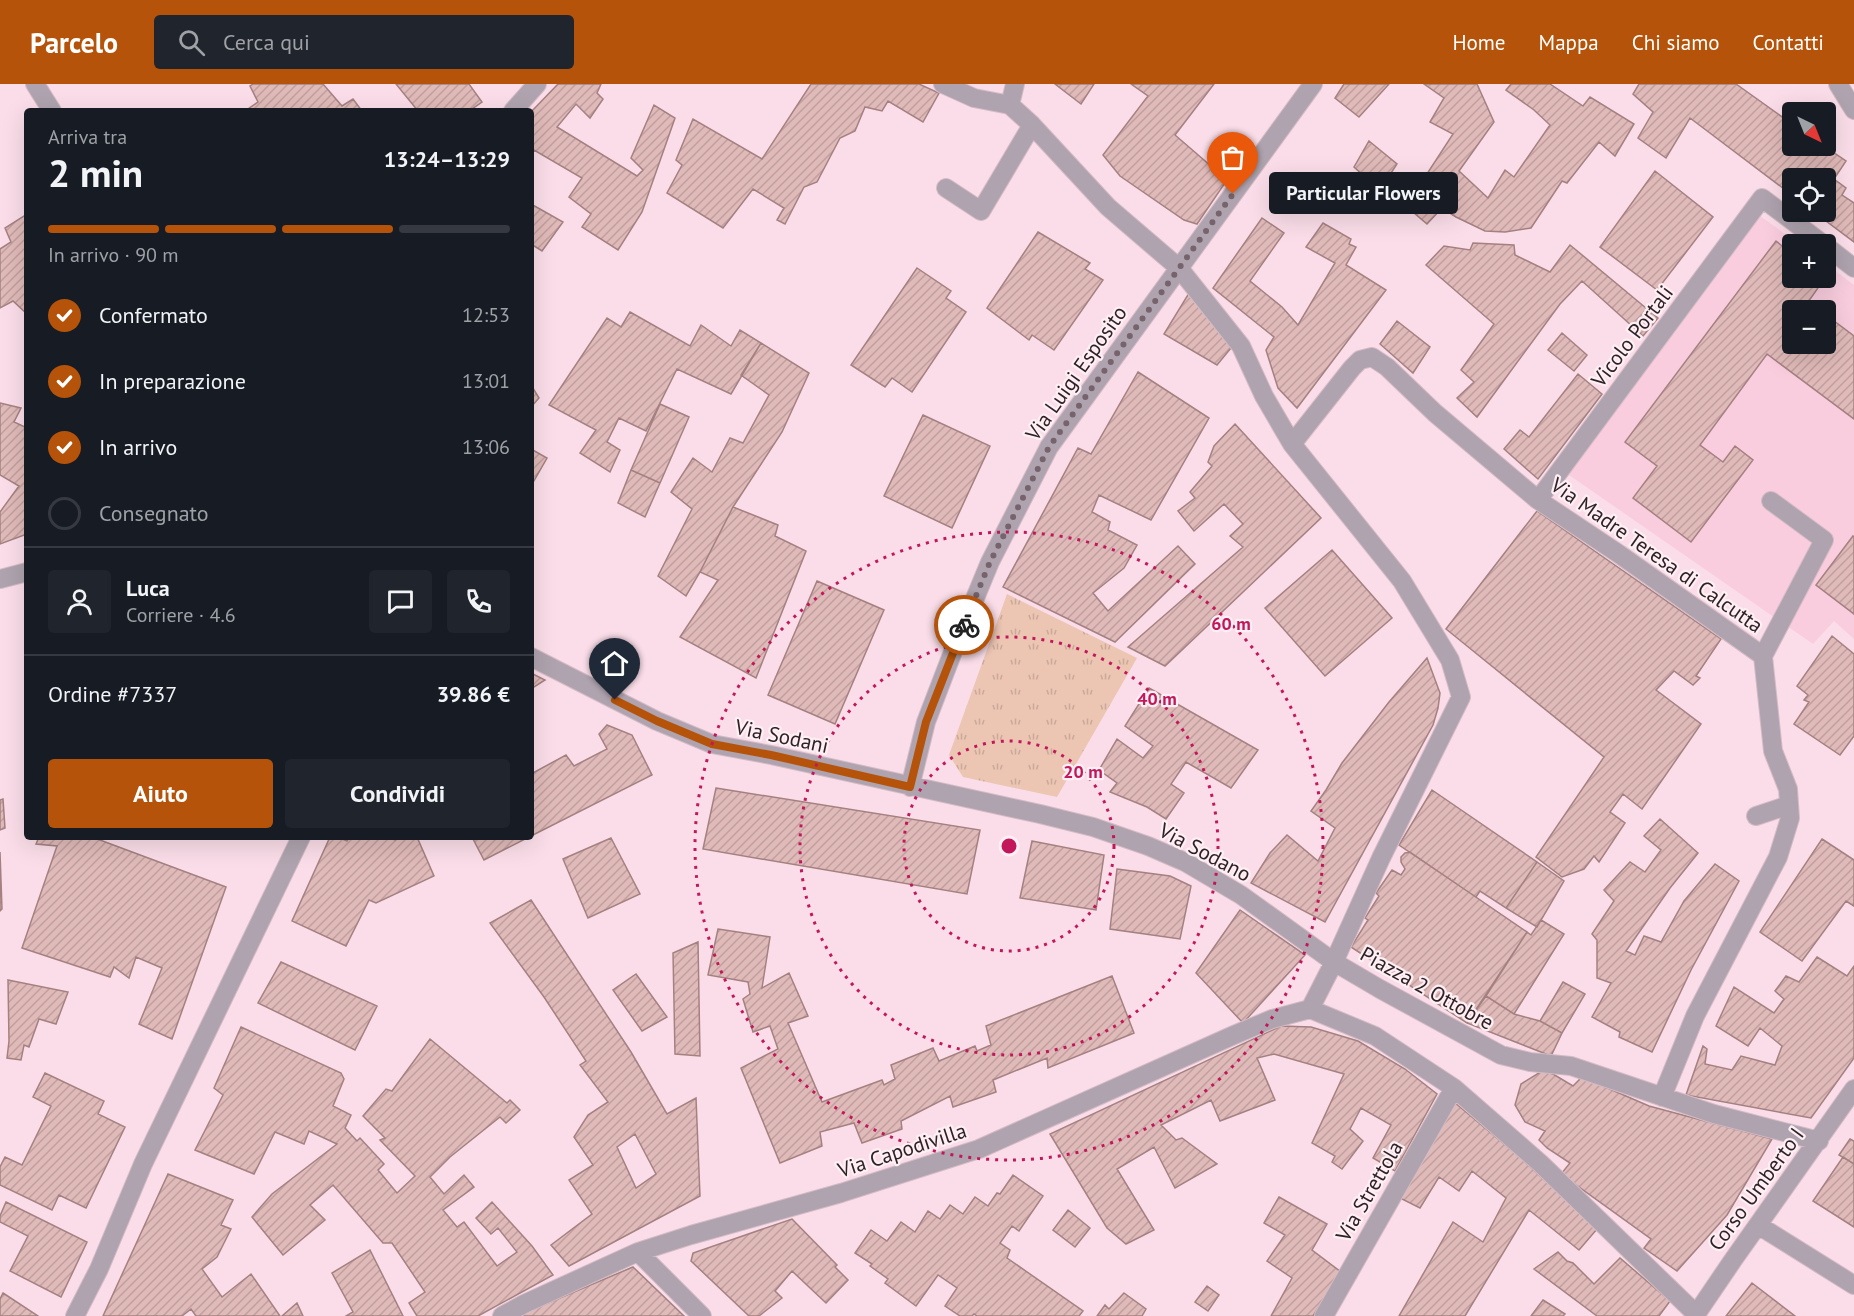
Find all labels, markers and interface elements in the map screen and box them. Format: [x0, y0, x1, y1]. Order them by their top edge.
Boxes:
search box [154, 15, 574, 69]
text: Parcelo [30, 24, 118, 61]
icon: search [175, 26, 208, 59]
text: Cerca qui [223, 28, 310, 56]
text: Home [1452, 29, 1506, 56]
text: Mappa [1539, 29, 1599, 56]
text: Chi siamo [1632, 29, 1720, 56]
text: Contatti [1753, 29, 1824, 56]
north arrow [1782, 102, 1836, 156]
map controls [1782, 102, 1836, 354]
text: Arriva tra [48, 124, 127, 150]
pin [1207, 132, 1258, 194]
icon: bag [1216, 141, 1249, 174]
text: 13:24–13:29 [384, 145, 510, 173]
text: 2 min [48, 147, 143, 198]
button: locate [1782, 168, 1836, 222]
callout: Particular Flowers [1269, 173, 1458, 215]
text: Particular Flowers [1286, 180, 1441, 206]
button: + [1782, 234, 1836, 288]
text: In arrivo · 90 m [48, 242, 179, 268]
street label: Vicolo Portali [1584, 280, 1679, 393]
icon: check [48, 299, 81, 332]
street label: Via Luigi Esposito [1019, 300, 1133, 447]
button: − [1782, 300, 1836, 354]
text: Confermato [99, 301, 208, 329]
text: 12:53 [462, 302, 510, 328]
icon: check [48, 365, 81, 398]
text: In preparazione [99, 367, 246, 395]
text: 13:01 [462, 368, 510, 394]
icon: check [48, 431, 81, 464]
text: In arrivo [99, 433, 177, 461]
text: 13:06 [462, 434, 510, 460]
street label: Via Madre Teresa di Calcutta [1545, 471, 1768, 639]
text: Consegnato [99, 499, 209, 527]
button: person [48, 570, 111, 633]
button: chat [369, 570, 432, 633]
button: phone [447, 570, 510, 633]
text: Luca [126, 574, 170, 602]
courier [934, 595, 994, 655]
text: Corriere · 4.6 [126, 602, 236, 628]
icon: bike [948, 609, 981, 642]
text: 60 m [1211, 612, 1251, 635]
pin [589, 638, 640, 700]
icon: home [598, 647, 631, 680]
text: Ordine #7337 [48, 680, 177, 708]
text: 39.86 € [437, 680, 510, 708]
text: 40 m [1137, 687, 1177, 710]
street label: Via Sodani [732, 713, 831, 759]
button: Aiuto [48, 759, 273, 828]
button: Condividi [285, 759, 510, 828]
text: 20 m [1063, 760, 1103, 783]
street label: Via Sodano [1153, 816, 1256, 887]
centre of rings [999, 836, 1019, 856]
street label: Piazza 2 Ottobre [1356, 940, 1498, 1036]
street label: Via Capodivilla [833, 1117, 970, 1184]
street label: Corso Umberto I [1702, 1122, 1810, 1256]
street label: Via Strettola [1329, 1136, 1409, 1247]

